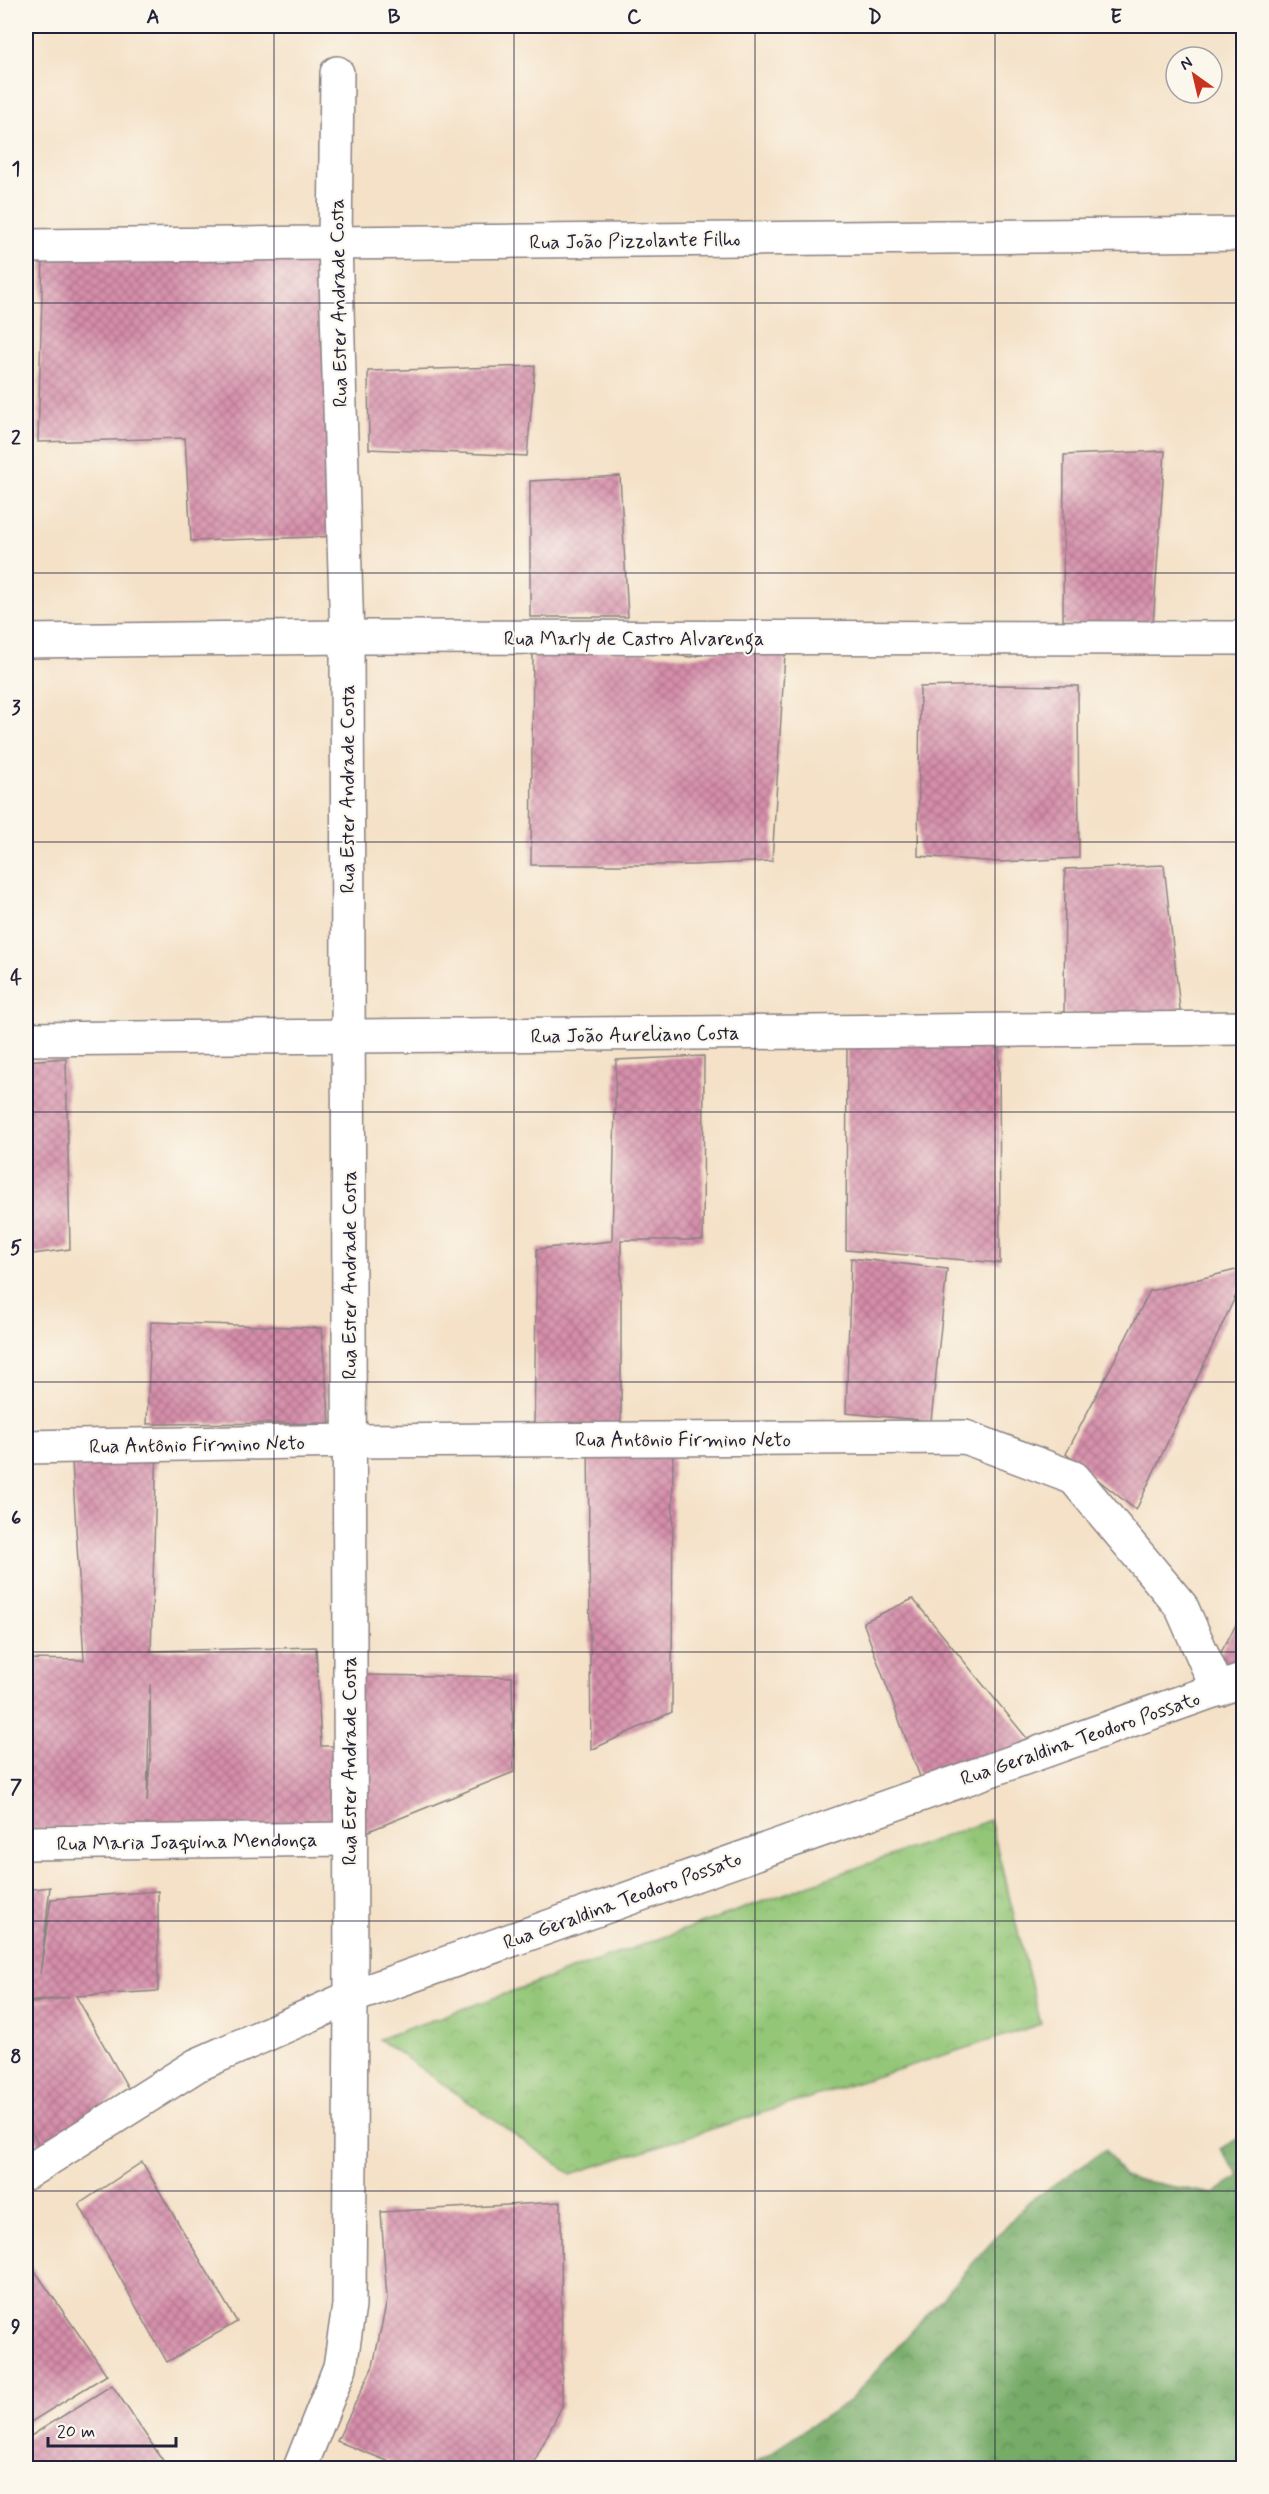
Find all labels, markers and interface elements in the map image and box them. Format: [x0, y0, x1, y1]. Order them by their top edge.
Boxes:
text: A [146, 4, 160, 31]
text: B [388, 4, 401, 31]
text: C [627, 4, 642, 31]
text: D [868, 4, 882, 31]
text: E [1110, 4, 1122, 31]
north arrow [1164, 45, 1224, 105]
text: N [1176, 52, 1197, 75]
text: 1 [12, 156, 20, 183]
street label: Rua Ester Andrade Costa [324, 198, 355, 408]
street label: Rua João Pizzolante Filho [529, 226, 741, 257]
text: 2 [11, 425, 21, 452]
street label: Rua Marly de Castro Alvarenga [504, 626, 764, 655]
street label: Rua Ester Andrade Costa [335, 685, 362, 894]
text: 3 [11, 695, 21, 722]
text: 4 [10, 965, 22, 992]
street label: Rua João Aureliano Costa [530, 1020, 740, 1051]
street label: Rua Ester Andrade Costa [337, 1171, 364, 1380]
text: 5 [10, 1235, 22, 1262]
street label: Rua Antônio Firmino Neto [575, 1427, 791, 1454]
street label: Rua Antônio Firmino Neto [89, 1430, 305, 1461]
text: 6 [11, 1505, 21, 1532]
street label: Rua Ester Andrade Costa [337, 1657, 364, 1866]
street label: Rua Geraldina Teodoro Possato [957, 1686, 1204, 1793]
text: 7 [10, 1774, 22, 1801]
street label: Rua Maria Joaquina Mendonça [56, 1827, 318, 1858]
street label: Rua Geraldina Teodoro Possato [500, 1846, 745, 1957]
text: 8 [10, 2044, 22, 2071]
text: 9 [11, 2314, 21, 2341]
scale bar [48, 2410, 176, 2448]
text: 20 m [57, 2420, 95, 2444]

